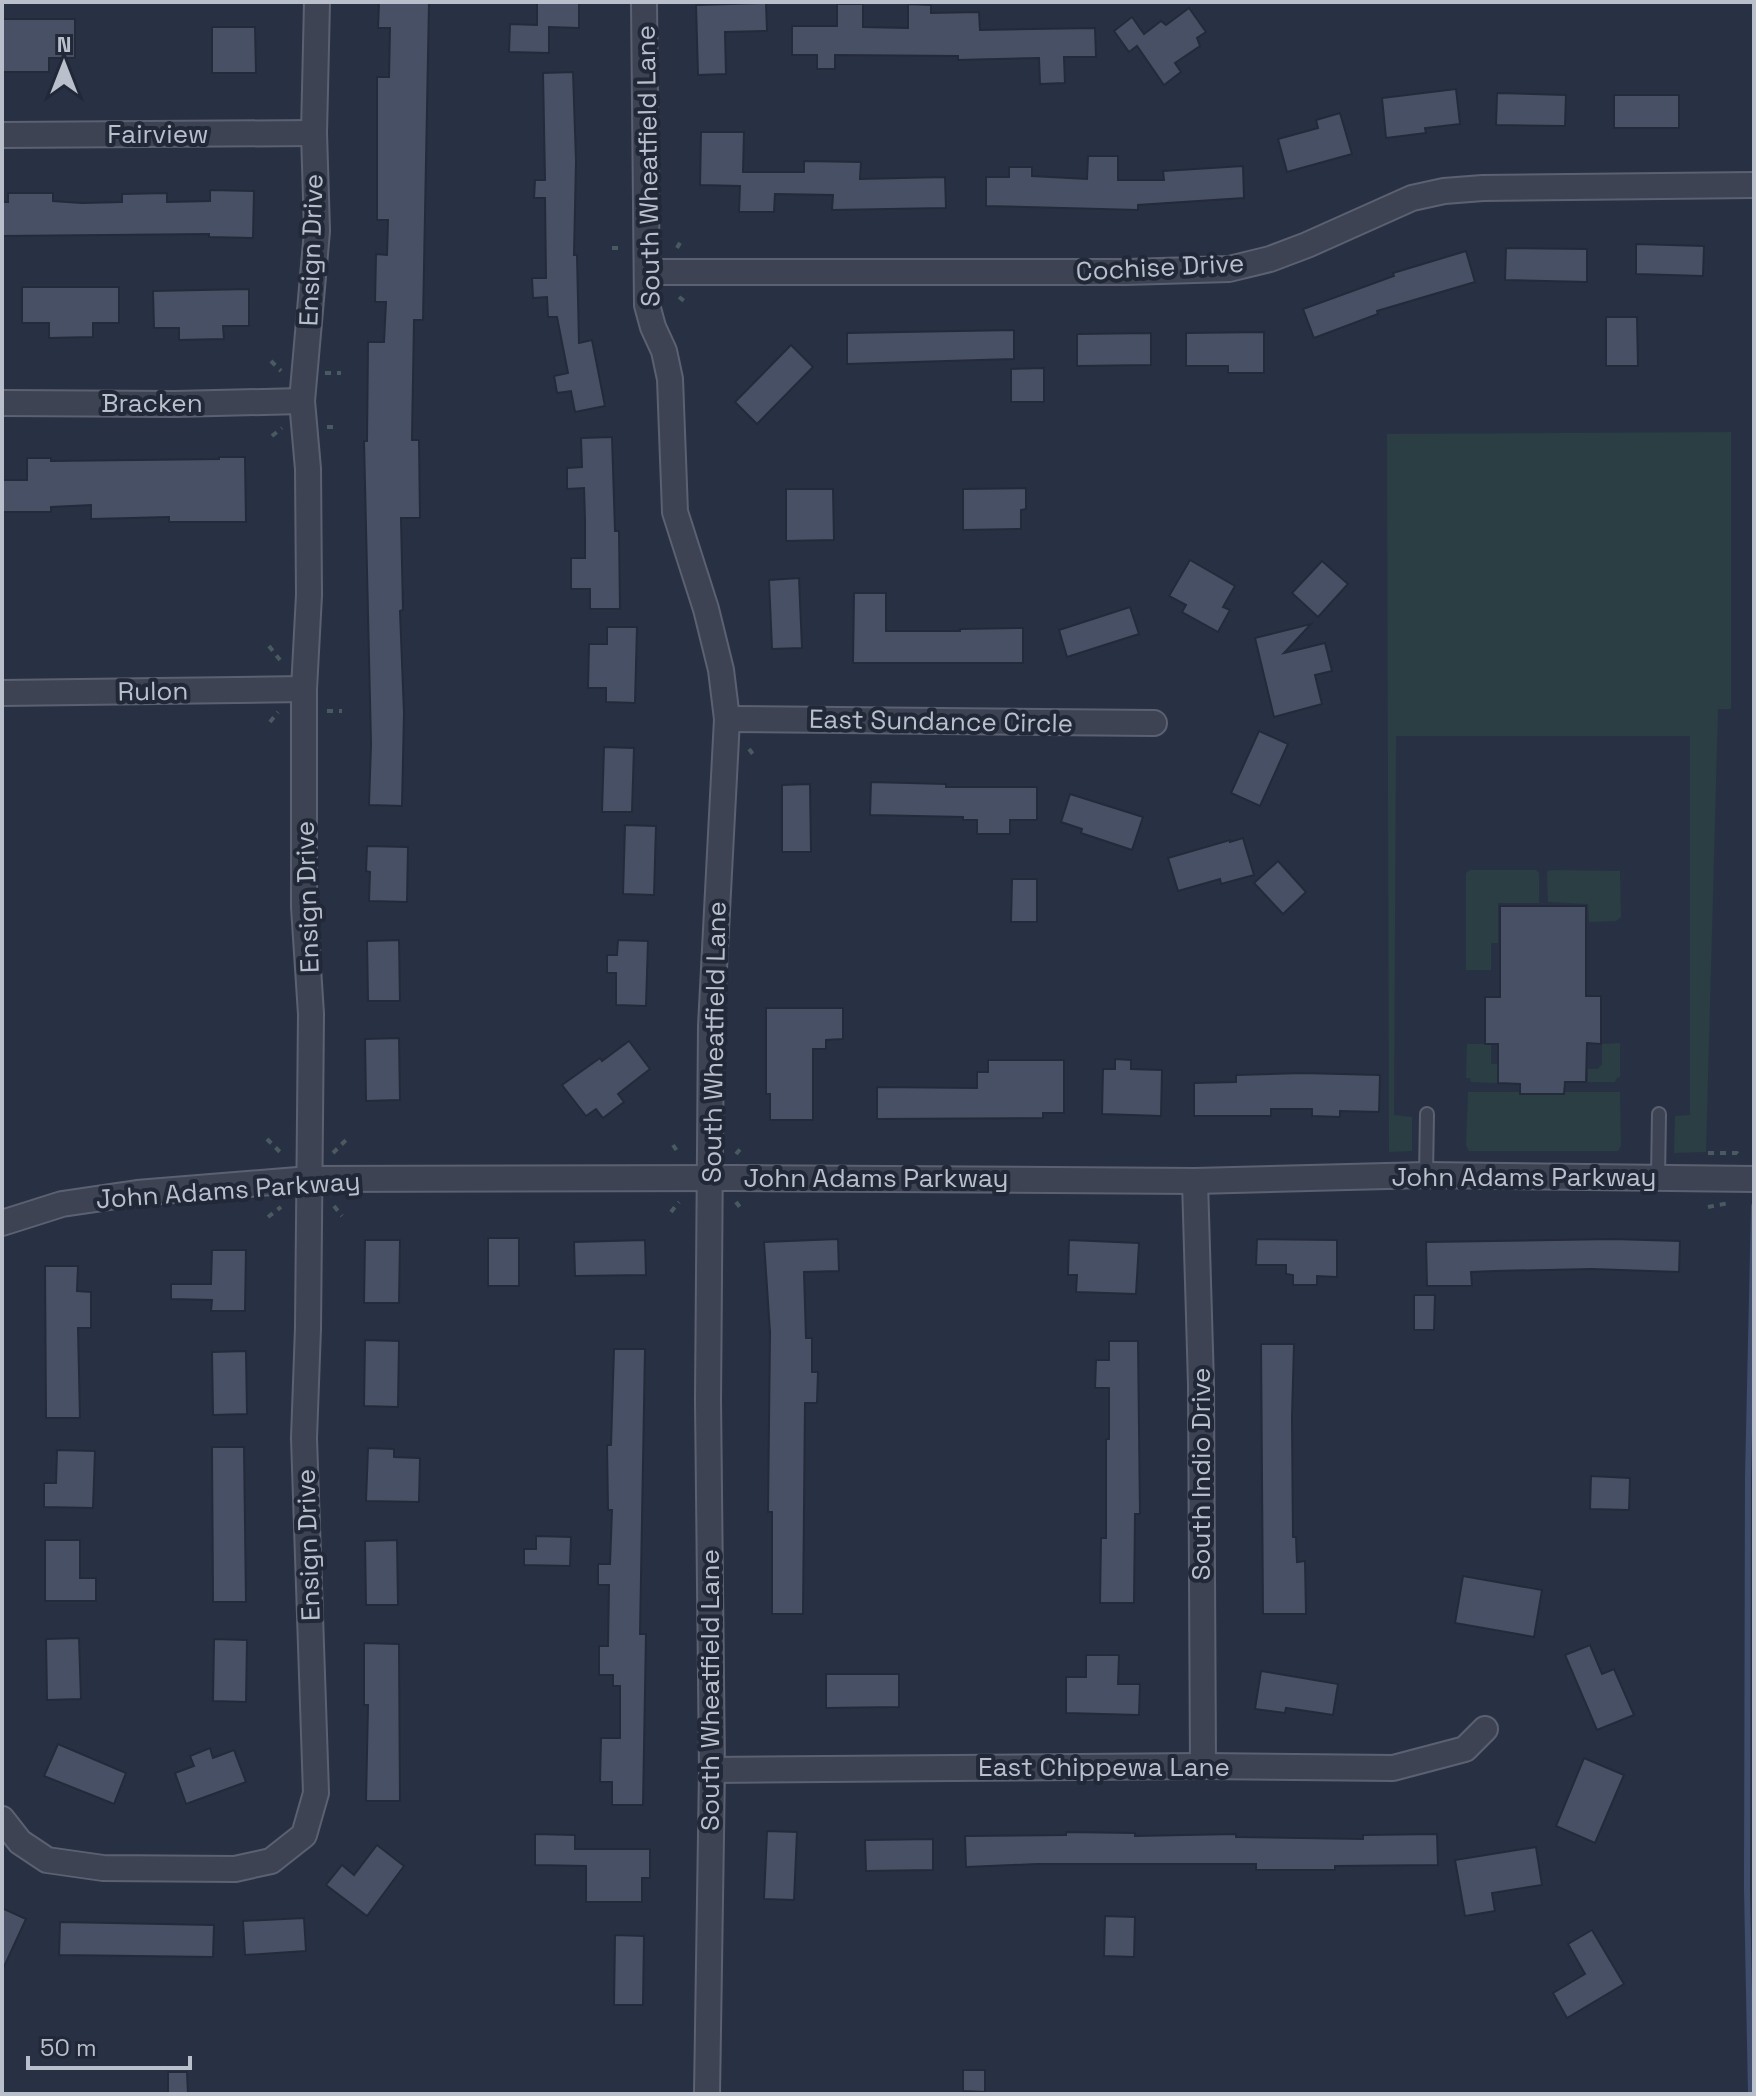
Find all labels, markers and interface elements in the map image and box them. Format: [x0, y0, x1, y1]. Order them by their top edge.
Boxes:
north arrow [24, 24, 104, 104]
street label: South Wheatfield Lane [629, 25, 667, 307]
text: N [57, 30, 71, 58]
street label: Fairview [107, 117, 209, 151]
street label: Ensign Drive [291, 173, 331, 327]
street label: Cochise Drive [1075, 246, 1245, 288]
street label: Bracken [101, 386, 203, 420]
street label: Rulon [117, 673, 189, 709]
street label: East Sundance Circle [809, 702, 1073, 740]
street label: Ensign Drive [287, 820, 327, 974]
street label: South Wheatfield Lane [695, 901, 733, 1183]
street label: John Adams Parkway [1391, 1160, 1657, 1194]
street label: John Adams Parkway [743, 1161, 1009, 1195]
street label: John Adams Parkway [95, 1164, 361, 1216]
street label: South Indio Drive [1184, 1368, 1218, 1580]
street label: Ensign Drive [288, 1468, 328, 1622]
street label: South Wheatfield Lane [693, 1549, 727, 1831]
street label: East Chippewa Lane [978, 1750, 1230, 1784]
scale bar [28, 2020, 190, 2070]
text: 50 m [40, 2032, 97, 2063]

